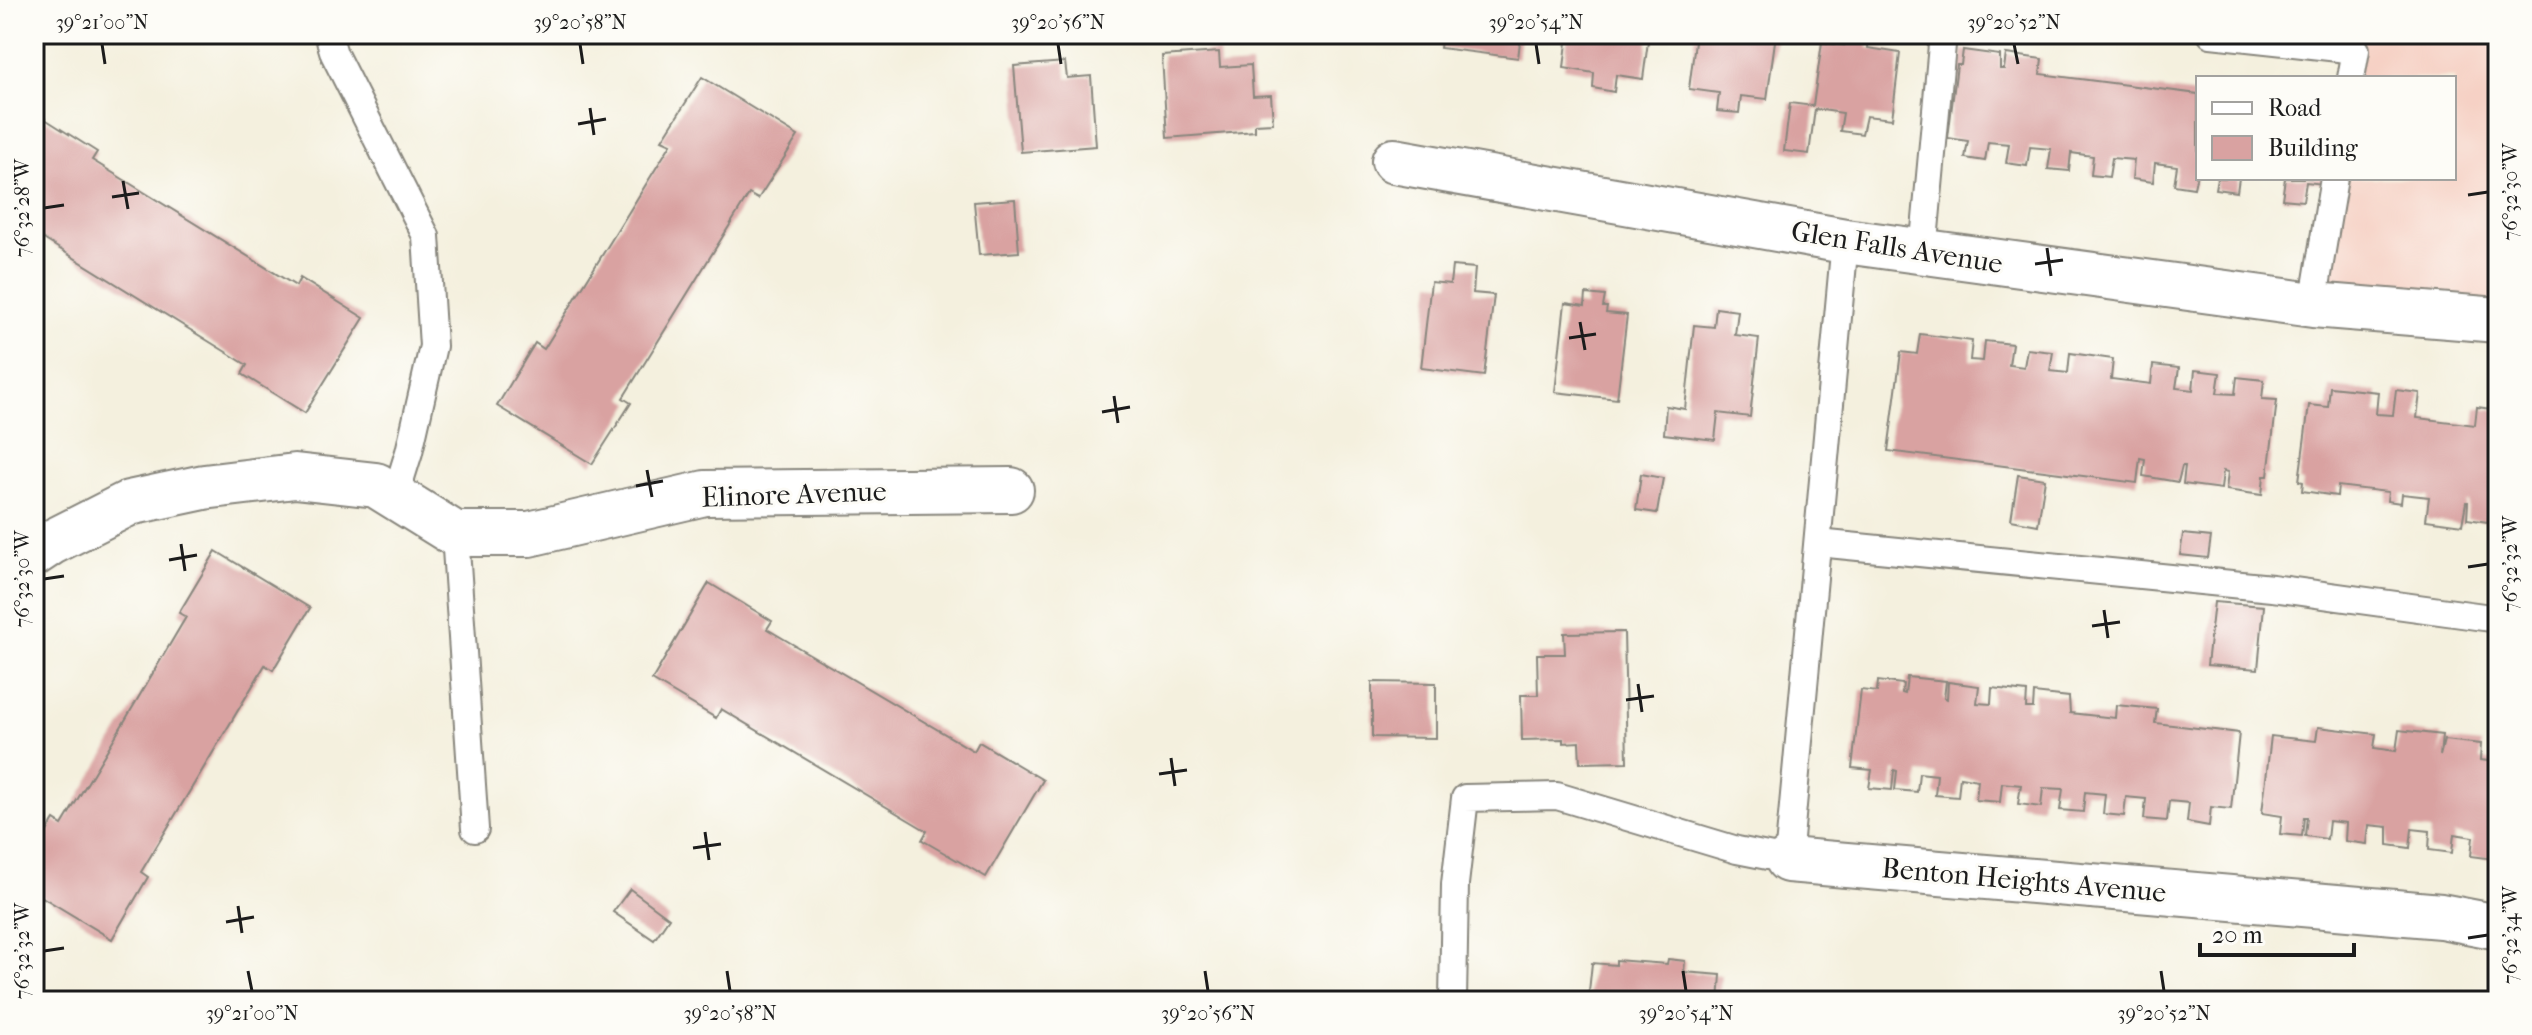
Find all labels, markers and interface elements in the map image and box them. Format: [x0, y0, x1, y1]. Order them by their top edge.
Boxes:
text: 39°21'00"N [56, 11, 148, 34]
text: 39°20'58"N [533, 11, 627, 34]
text: 39°20'56"N [1011, 11, 1105, 34]
text: 39°20'54"N [1489, 11, 1584, 34]
text: 39°20'52"N [1967, 11, 2061, 34]
legend [2196, 76, 2456, 180]
text: Road [2268, 94, 2322, 122]
text: Building [2268, 134, 2359, 162]
text: 76°32'30"W [2499, 142, 2522, 241]
text: 76°32'28"W [11, 157, 34, 257]
street label: Glen Falls Avenue [1789, 214, 2005, 280]
street label: Elinore Avenue [701, 474, 887, 514]
text: 76°32'32"W [2499, 514, 2522, 612]
text: 76°32'30"W [11, 529, 34, 628]
street label: Benton Heights Avenue [1880, 851, 2168, 909]
text: 76°32'34"W [2499, 885, 2522, 984]
text: 76°32'32"W [11, 901, 34, 999]
scale bar [2200, 907, 2354, 957]
text: 20 m [2212, 921, 2263, 949]
text: 39°21'00"N [206, 1002, 298, 1025]
text: 39°20'58"N [683, 1002, 777, 1025]
text: 39°20'56"N [1161, 1002, 1255, 1025]
text: 39°20'54"N [1639, 1002, 1734, 1025]
text: 39°20'52"N [2117, 1002, 2211, 1025]

